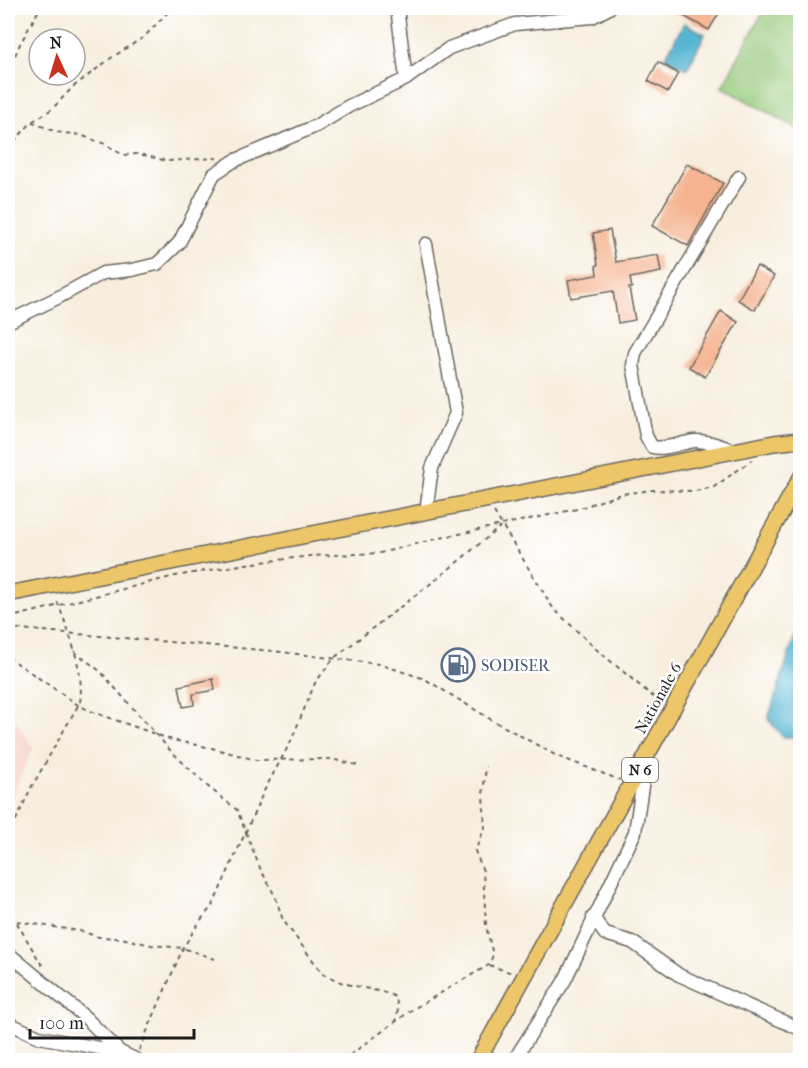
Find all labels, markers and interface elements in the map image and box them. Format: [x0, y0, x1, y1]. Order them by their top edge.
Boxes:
north arrow [27, 27, 87, 87]
text: N [49, 33, 64, 52]
fuel station icon: SODISER [440, 647, 476, 683]
place label: SODISER [481, 656, 551, 675]
street label: Nationale 6 [631, 659, 686, 737]
road number: N 6 [622, 758, 658, 782]
scale bar [30, 1002, 194, 1040]
text: 100 m [39, 1013, 84, 1034]

